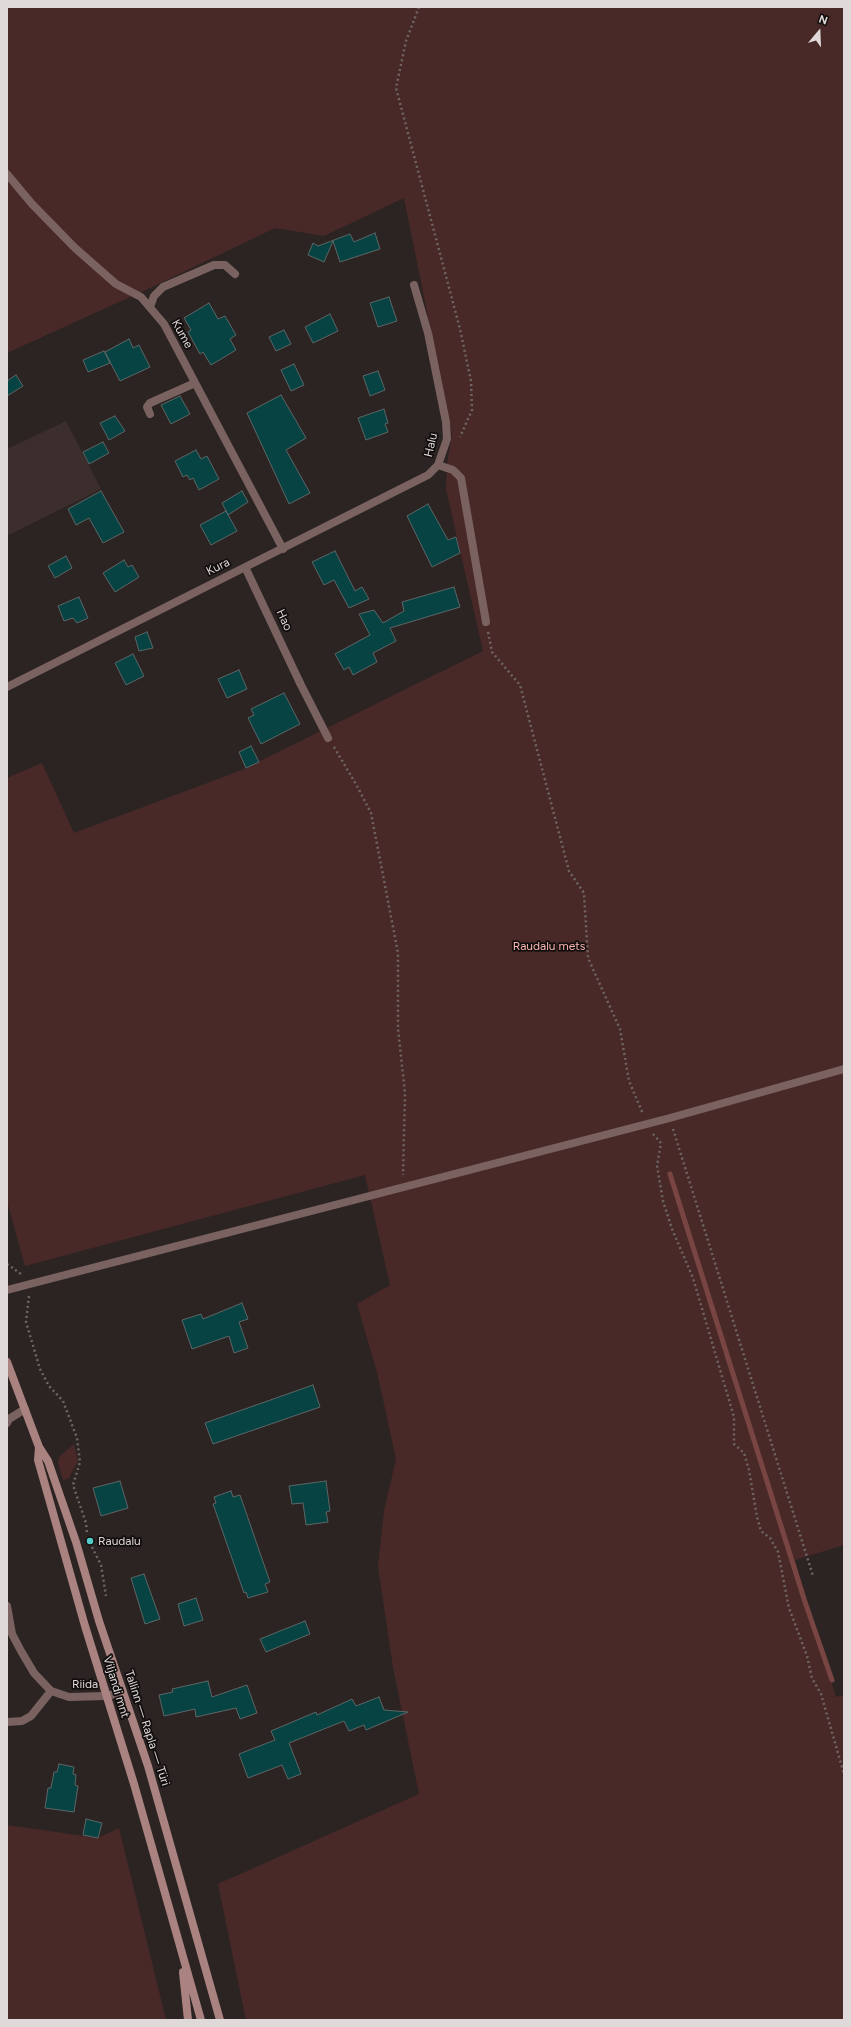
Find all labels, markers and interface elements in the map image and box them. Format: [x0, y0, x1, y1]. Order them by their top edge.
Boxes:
north arrow [799, 12, 839, 52]
text: N [817, 13, 829, 28]
street label: Kume [168, 317, 196, 351]
street label: Halu [421, 431, 441, 459]
street label: Kura [204, 555, 232, 579]
street label: Hao [273, 607, 295, 633]
park label: Raudalu mets [513, 939, 585, 953]
place label: Raudalu [98, 1534, 141, 1548]
marker: Raudalu [85, 1536, 95, 1546]
street label: Viljandi mnt [100, 1654, 132, 1720]
street label: Tallinn — Rapla — Türi [121, 1668, 173, 1788]
street label: Riida [72, 1677, 98, 1691]

